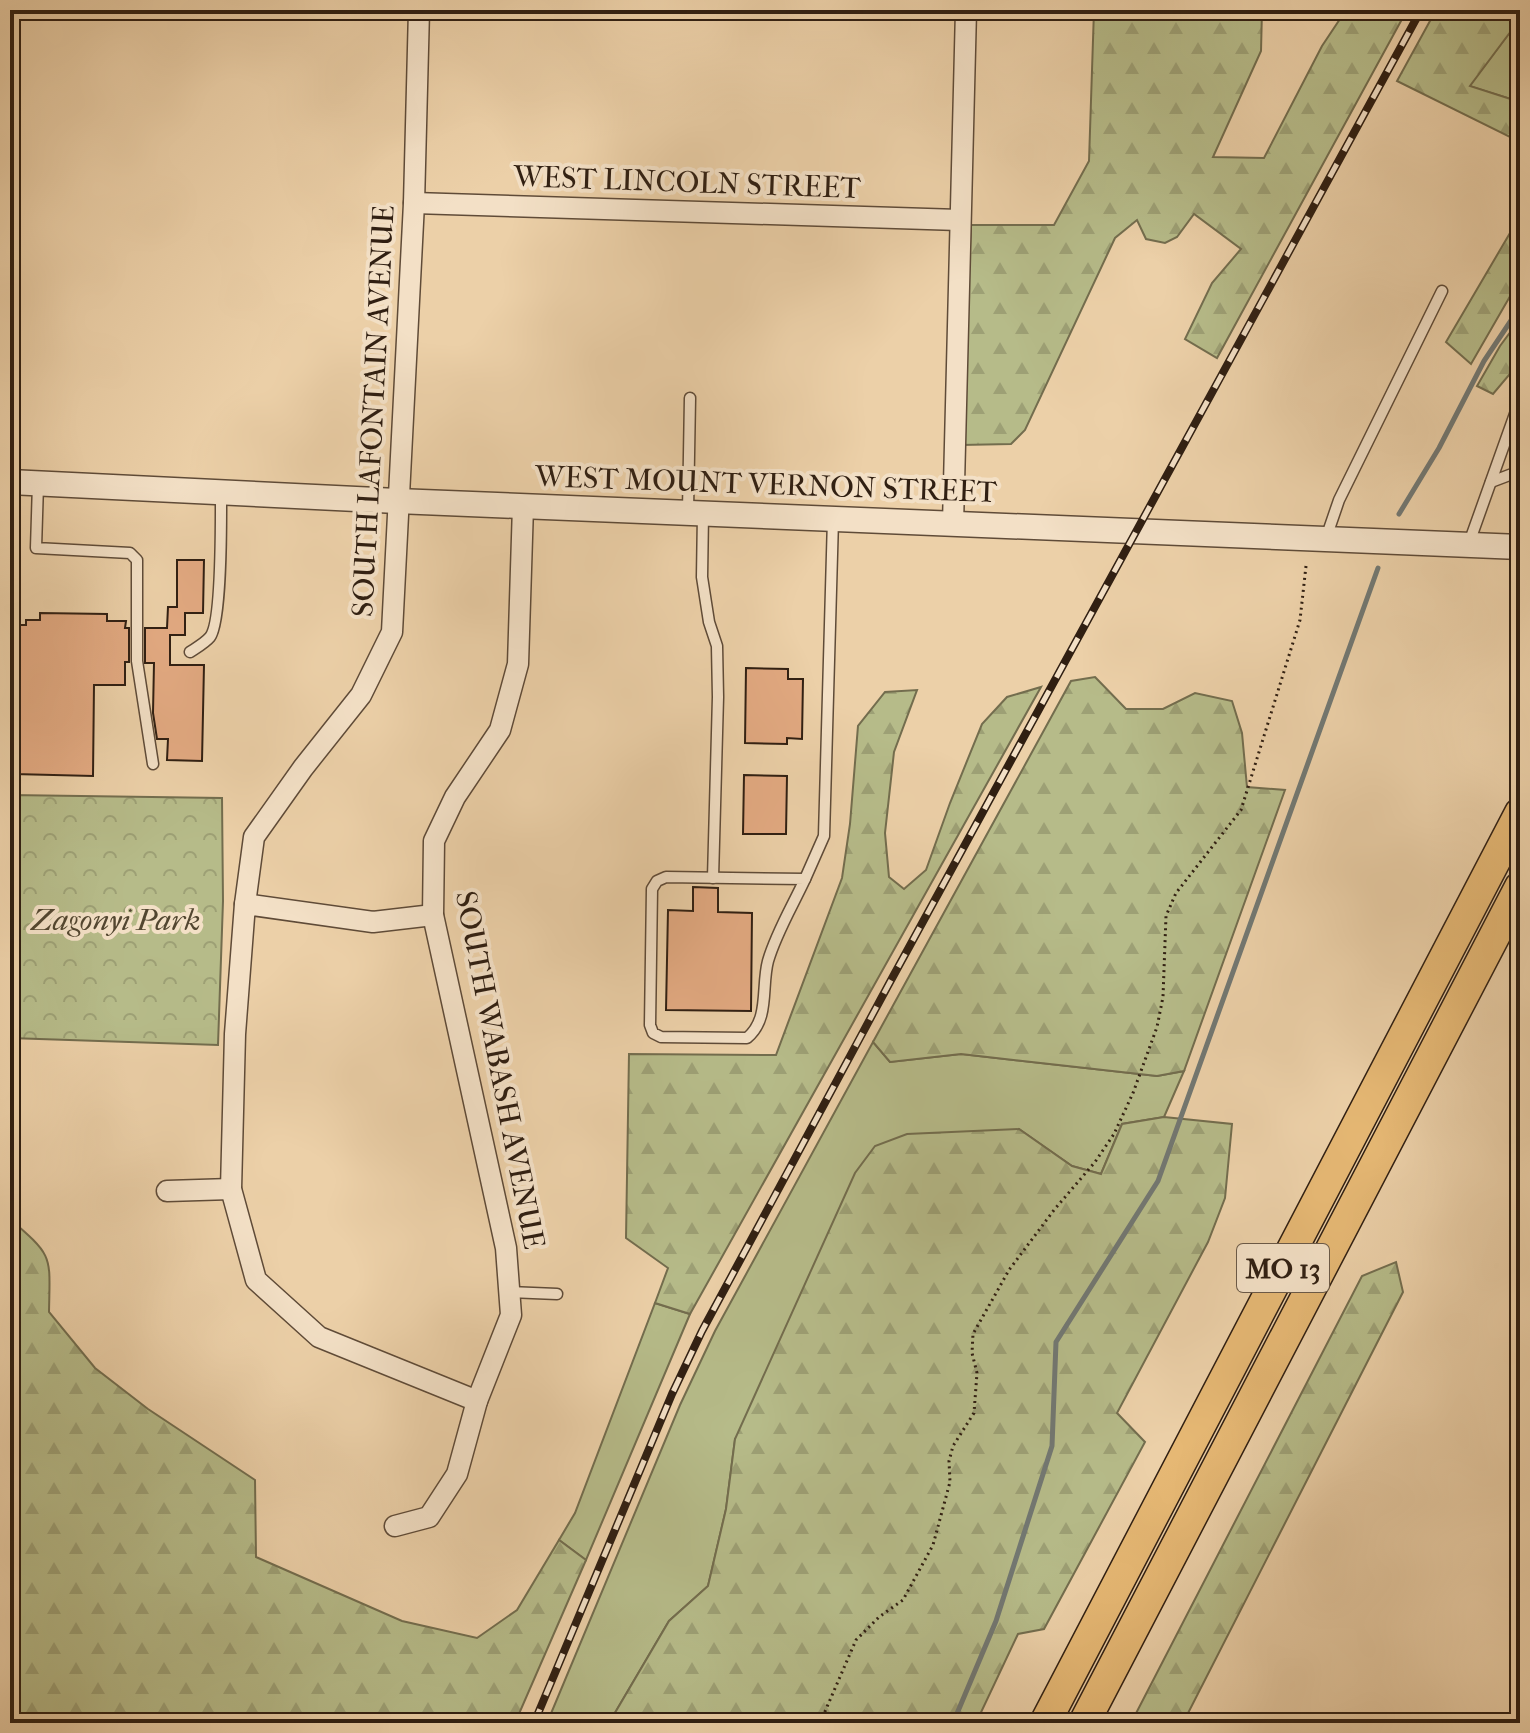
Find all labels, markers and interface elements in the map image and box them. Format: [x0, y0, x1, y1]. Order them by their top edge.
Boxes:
street label: WEST LINCOLN STREET [512, 159, 862, 206]
street label: SOUTH LAFONTAIN AVENUE [345, 204, 402, 618]
street label: WEST MOUNT VERNON STREET [533, 459, 998, 510]
street label: SOUTH WABASH AVENUE [448, 888, 551, 1252]
park label: Zagonyi Park [30, 903, 200, 938]
road number: MO 13 [1237, 1244, 1329, 1292]

